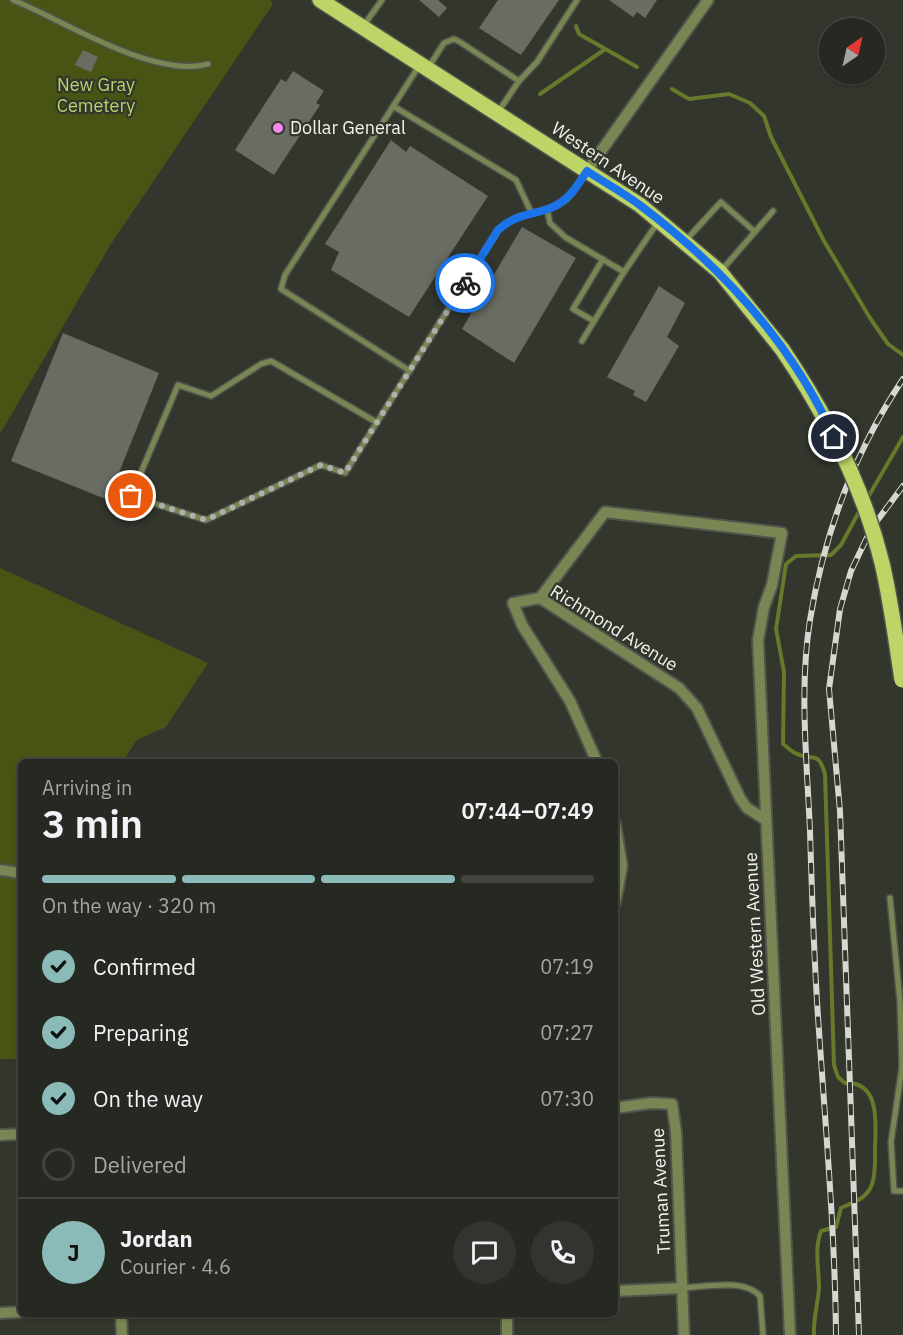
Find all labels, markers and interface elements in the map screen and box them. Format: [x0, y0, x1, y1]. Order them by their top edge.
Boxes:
north arrow [819, 18, 885, 84]
map controls [819, 18, 885, 84]
park label: New Gray Cemetery [57, 73, 135, 117]
place label: Dollar General [290, 116, 406, 139]
street label: Western Avenue [547, 116, 669, 209]
marker: Dollar General [271, 121, 285, 135]
courier [435, 253, 495, 313]
icon: bike [449, 267, 482, 300]
pin [808, 411, 859, 462]
icon: home [817, 420, 850, 453]
pin [105, 470, 156, 521]
icon: bag [114, 479, 147, 512]
street label: Richmond Avenue [546, 579, 682, 676]
text: Arriving in [42, 774, 132, 801]
text: 07:44–07:49 [461, 796, 594, 825]
text: 3 min [42, 798, 143, 849]
street label: Old Western Avenue [739, 851, 770, 1016]
text: On the way · 320 m [42, 892, 216, 919]
icon: check [42, 950, 75, 983]
text: Confirmed [93, 952, 196, 981]
text: 07:19 [540, 953, 594, 980]
icon: check [42, 1016, 75, 1049]
text: Preparing [93, 1018, 188, 1047]
text: 07:27 [540, 1019, 594, 1046]
icon: check [42, 1082, 75, 1115]
text: On the way [93, 1084, 203, 1113]
text: 07:30 [540, 1085, 594, 1112]
street label: Truman Avenue [646, 1127, 675, 1255]
text: Delivered [93, 1150, 187, 1179]
button: chat [453, 1221, 516, 1284]
button: phone [531, 1221, 594, 1284]
text: Jordan [120, 1224, 193, 1253]
text: J [67, 1238, 80, 1267]
text: Courier · 4.6 [120, 1253, 231, 1280]

